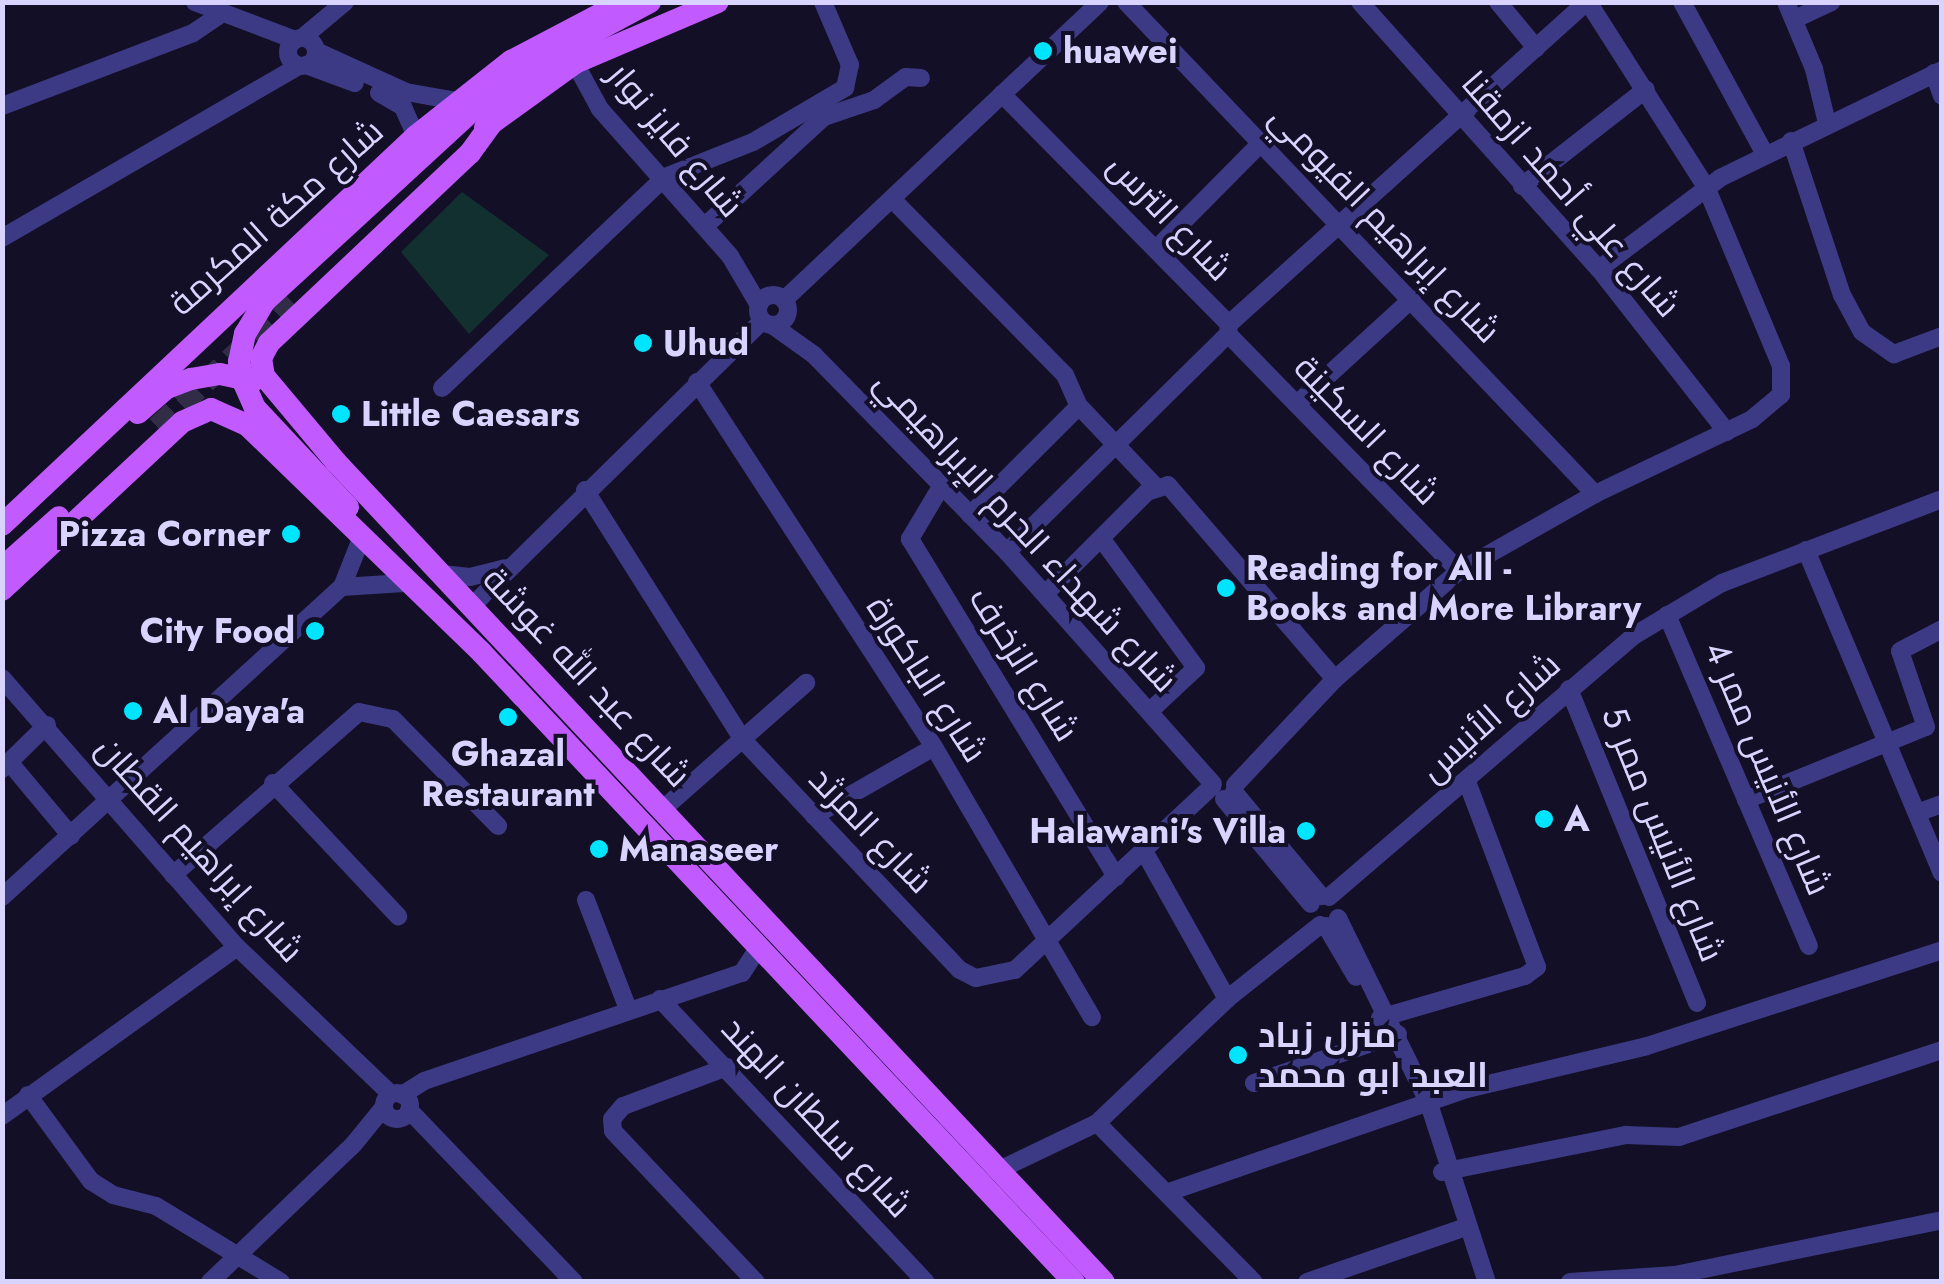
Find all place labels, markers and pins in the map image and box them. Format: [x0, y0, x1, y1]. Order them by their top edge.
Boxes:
place label: huawei [1063, 30, 1178, 72]
marker: huawei [1032, 40, 1054, 62]
place label: Uhud [663, 322, 749, 364]
marker: Uhud [632, 332, 654, 354]
place label: Little Caesars [361, 393, 580, 435]
marker: Little Caesars [330, 403, 352, 425]
place label: Pizza Corner [58, 513, 271, 555]
marker: Pizza Corner [280, 523, 302, 545]
place label: Reading for All - Books and More Library [1246, 547, 1641, 629]
marker: Reading for All - Books and More Library [1215, 577, 1237, 599]
place label: City Food [140, 610, 295, 652]
marker: City Food [304, 620, 326, 642]
place label: Al Daya'a [153, 690, 305, 732]
marker: Al Daya'a [122, 700, 144, 722]
marker: Ghazal Restaurant [497, 706, 519, 728]
place label: Ghazal Restaurant [421, 733, 595, 815]
place label: A [1564, 798, 1590, 840]
marker: A [1533, 808, 1555, 830]
place label: Halawani's Villa [1029, 810, 1286, 852]
marker: Halawani's Villa [1295, 820, 1317, 842]
place label: Manaseer [619, 828, 778, 870]
marker: Manaseer [588, 838, 610, 860]
place label: منزل زياد العبد ابو محمد [1258, 1014, 1488, 1096]
marker: منزل زياد العبد ابو محمد [1227, 1044, 1249, 1066]

